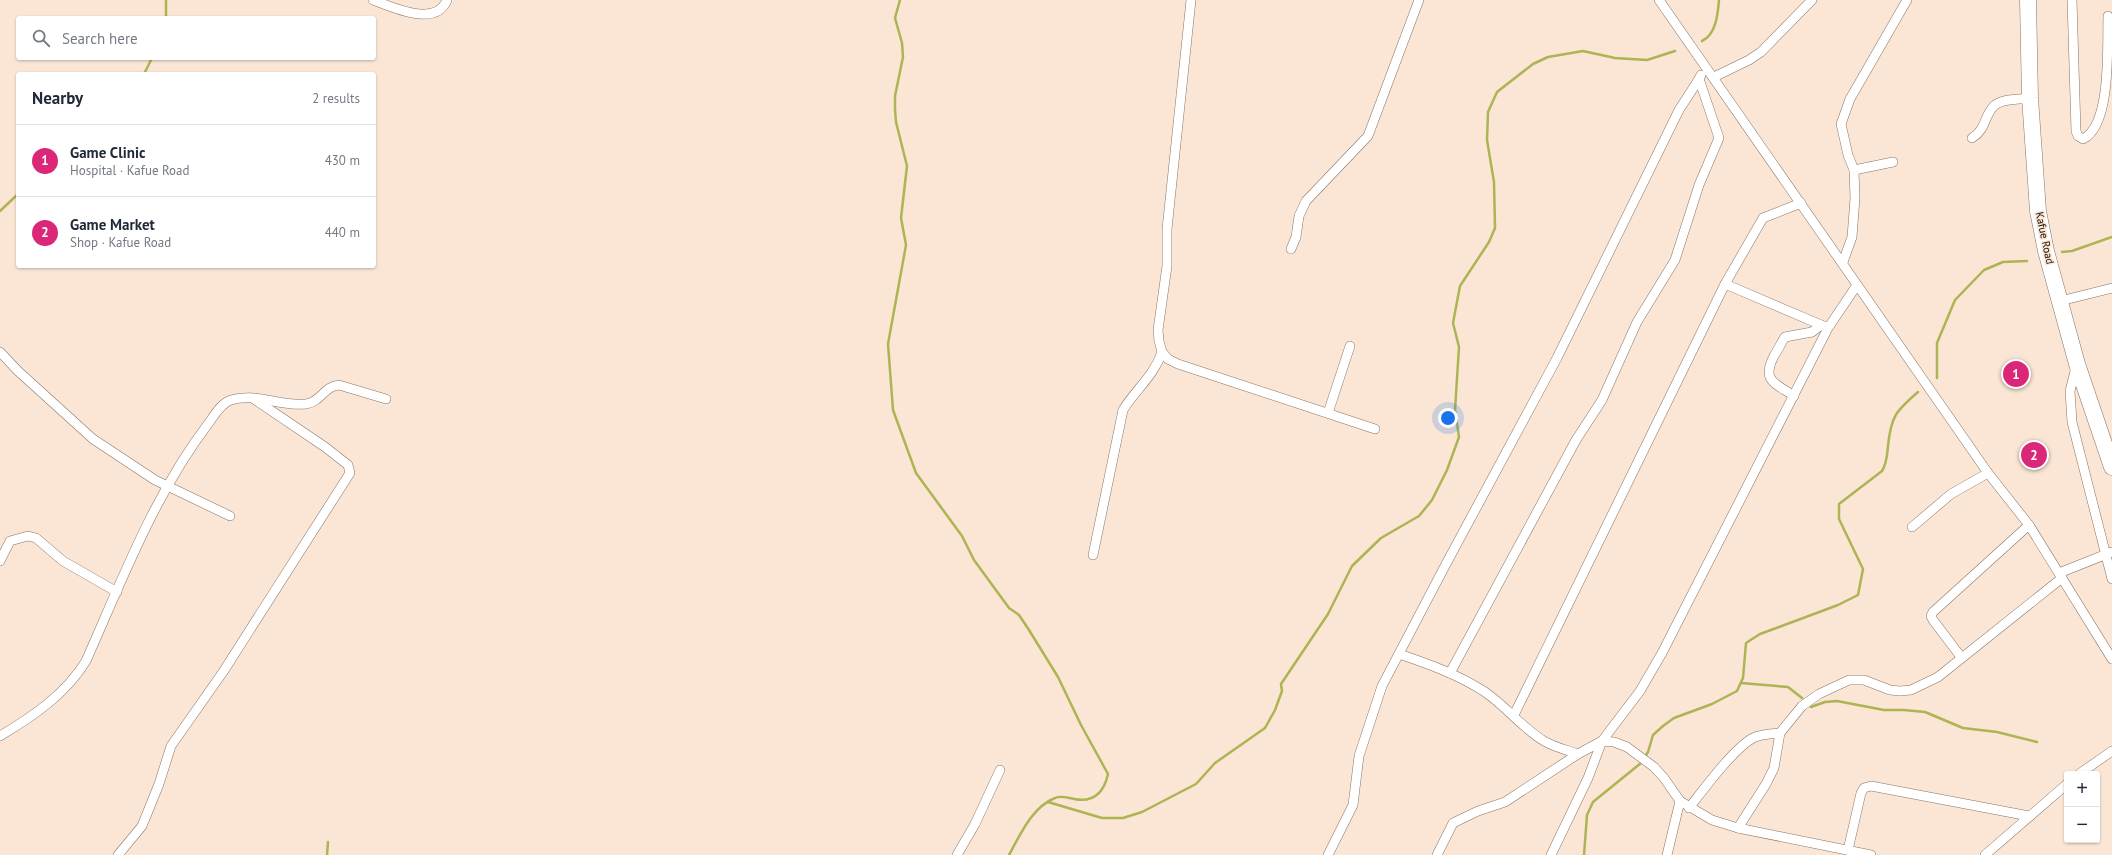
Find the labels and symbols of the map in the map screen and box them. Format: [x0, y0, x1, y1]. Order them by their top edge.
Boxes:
street label: Kafue Road [2033, 211, 2057, 266]
pin: 1 [2003, 359, 2029, 389]
your location [1438, 408, 1458, 428]
pin: 2 [2021, 440, 2047, 470]

